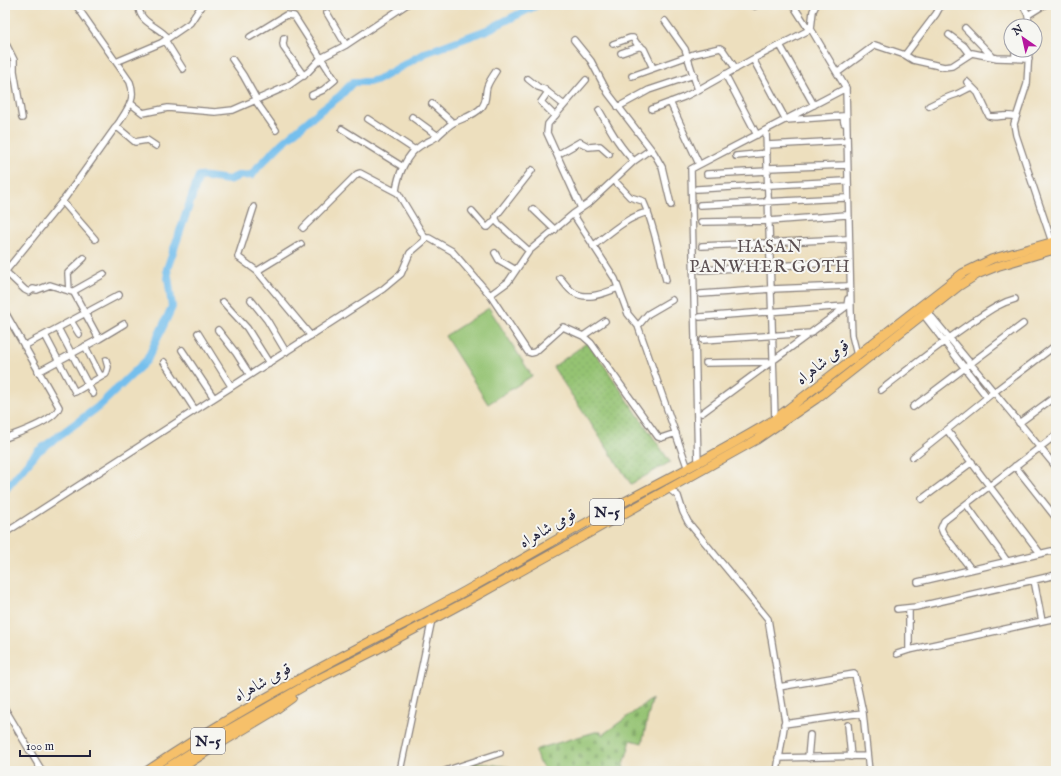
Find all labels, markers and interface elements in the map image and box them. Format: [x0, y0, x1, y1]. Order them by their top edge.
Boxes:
north arrow [1003, 18, 1043, 58]
text: N [1009, 22, 1026, 40]
district label: HASAN PANWHER GOTH [689, 237, 851, 278]
street label: قومی شاہراہ [792, 336, 854, 390]
road number: N-5 [590, 499, 624, 525]
street label: قومی شاہراہ [516, 505, 580, 553]
street label: قومی شاہراہ [231, 659, 295, 707]
road number: N-5 [191, 728, 225, 754]
scale bar [20, 732, 90, 758]
text: 100 m [26, 739, 54, 754]

